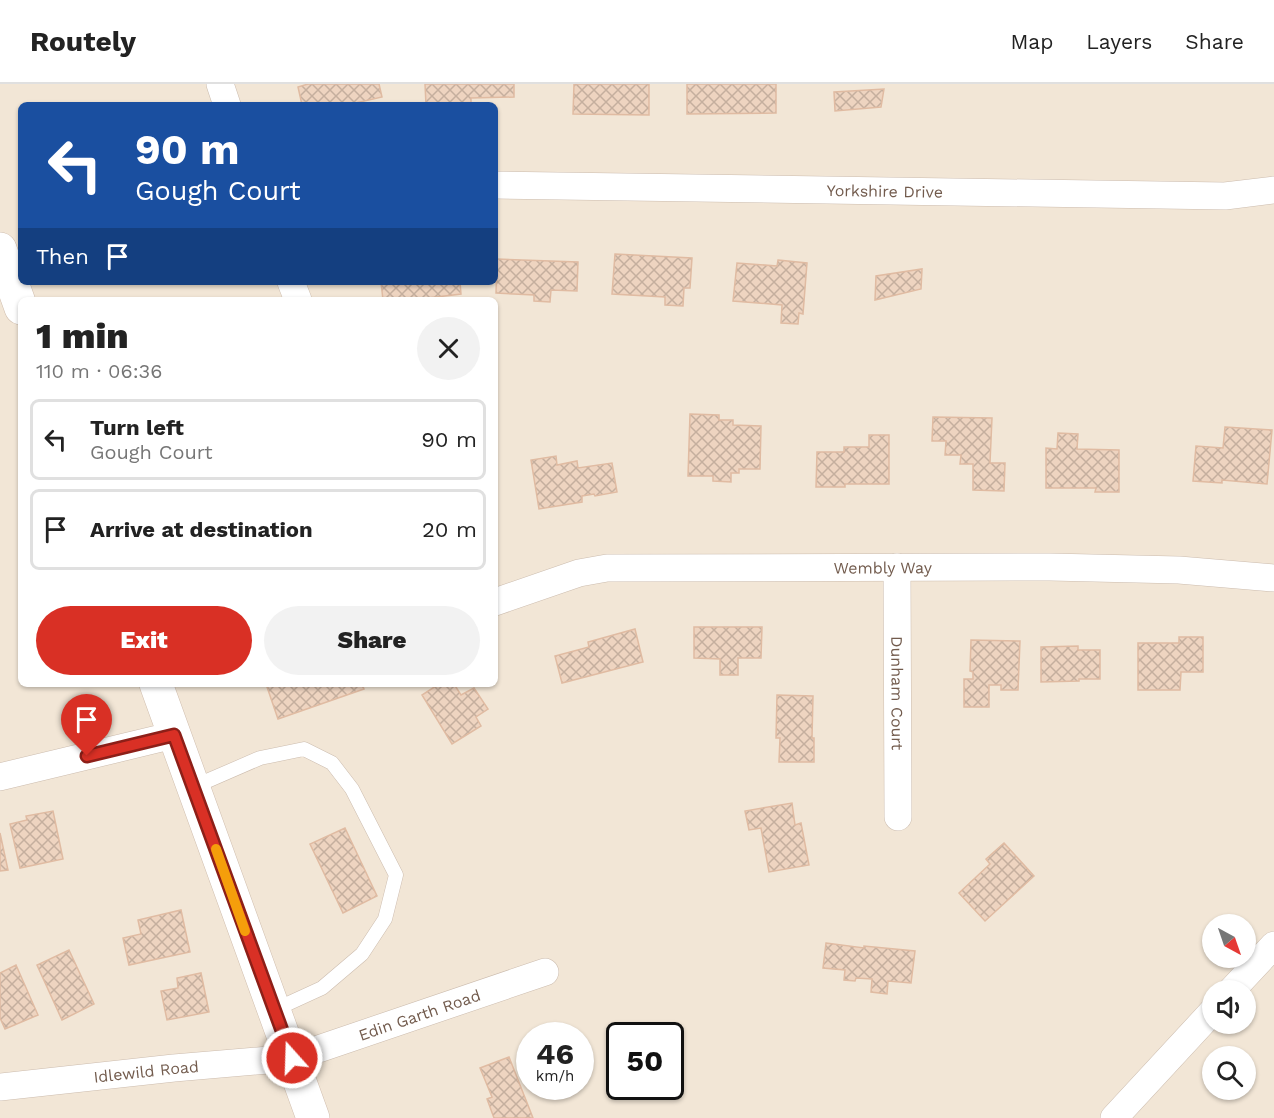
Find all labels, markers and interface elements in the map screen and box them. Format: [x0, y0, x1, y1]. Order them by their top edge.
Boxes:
text: Routely [30, 25, 136, 58]
text: Map [1010, 29, 1053, 54]
text: Layers [1086, 29, 1152, 54]
text: Share [1185, 29, 1244, 54]
text: 90 m [135, 125, 239, 174]
icon: left [36, 126, 114, 204]
text: Gough Court [135, 175, 301, 207]
street label: Yorkshire Drive [827, 181, 943, 202]
icon: arrive [101, 240, 134, 273]
text: Then [36, 244, 89, 269]
text: 1 min [36, 315, 129, 357]
button: close [417, 317, 480, 380]
text: 110 m · 06:36 [36, 359, 162, 383]
text: Turn left [90, 415, 184, 440]
icon: left [39, 423, 72, 456]
text: 90 m [421, 427, 477, 452]
text: Gough Court [90, 440, 213, 464]
icon: arrive [39, 513, 72, 546]
text: Arrive at destination [90, 517, 313, 542]
text: 20 m [422, 517, 477, 542]
street label: Wembly Way [833, 558, 933, 577]
button: Exit [36, 606, 252, 675]
button: Share [264, 606, 480, 675]
street label: Dunham Court [887, 636, 907, 750]
pin [61, 694, 112, 756]
icon: arrive [70, 703, 103, 736]
north arrow [1202, 914, 1256, 968]
map controls [1202, 914, 1256, 1100]
button: sound [1202, 980, 1256, 1034]
street label: Edin Garth Road [356, 986, 483, 1045]
speed limit sign: 50 [606, 1022, 684, 1100]
position arrow [260, 1026, 324, 1090]
text: 46 [536, 1036, 574, 1071]
button: search [1202, 1046, 1256, 1100]
street label: Idlewild Road [93, 1057, 200, 1087]
text: km/h [536, 1067, 574, 1085]

